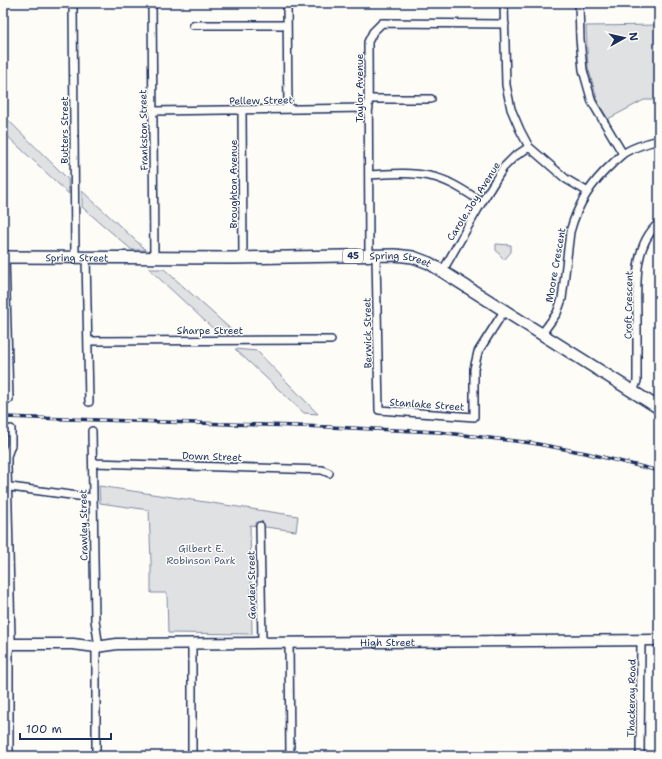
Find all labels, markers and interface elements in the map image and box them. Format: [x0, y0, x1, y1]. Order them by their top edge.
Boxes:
north arrow [604, 18, 644, 58]
text: N [625, 31, 641, 42]
street label: Taylor Avenue [353, 53, 366, 122]
street label: Frankston Street [136, 89, 151, 171]
street label: Pellew Street [229, 93, 293, 108]
street label: Butters Street [58, 96, 71, 164]
street label: Broughton Avenue [227, 139, 240, 228]
street label: Carole Joy Avenue [444, 159, 503, 243]
street label: Moore Crescent [543, 227, 568, 304]
road number: 45 [343, 249, 363, 263]
street label: Spring Street [369, 249, 434, 270]
street label: Spring Street [45, 251, 109, 264]
street label: Croft Crescent [621, 271, 636, 339]
street label: Berwick Street [360, 298, 375, 368]
street label: Sharpe Street [177, 324, 243, 337]
street label: Stanlake Street [389, 395, 465, 414]
street label: Down Street [182, 449, 242, 464]
street label: Crawley Street [76, 489, 91, 561]
park label: Gilbert E. Robinson Park [167, 542, 236, 567]
street label: Garden Street [244, 551, 259, 619]
street label: High Street [360, 636, 415, 649]
street label: Thackeray Road [624, 658, 639, 737]
scale bar [20, 715, 111, 741]
text: 100 m [26, 721, 62, 737]

